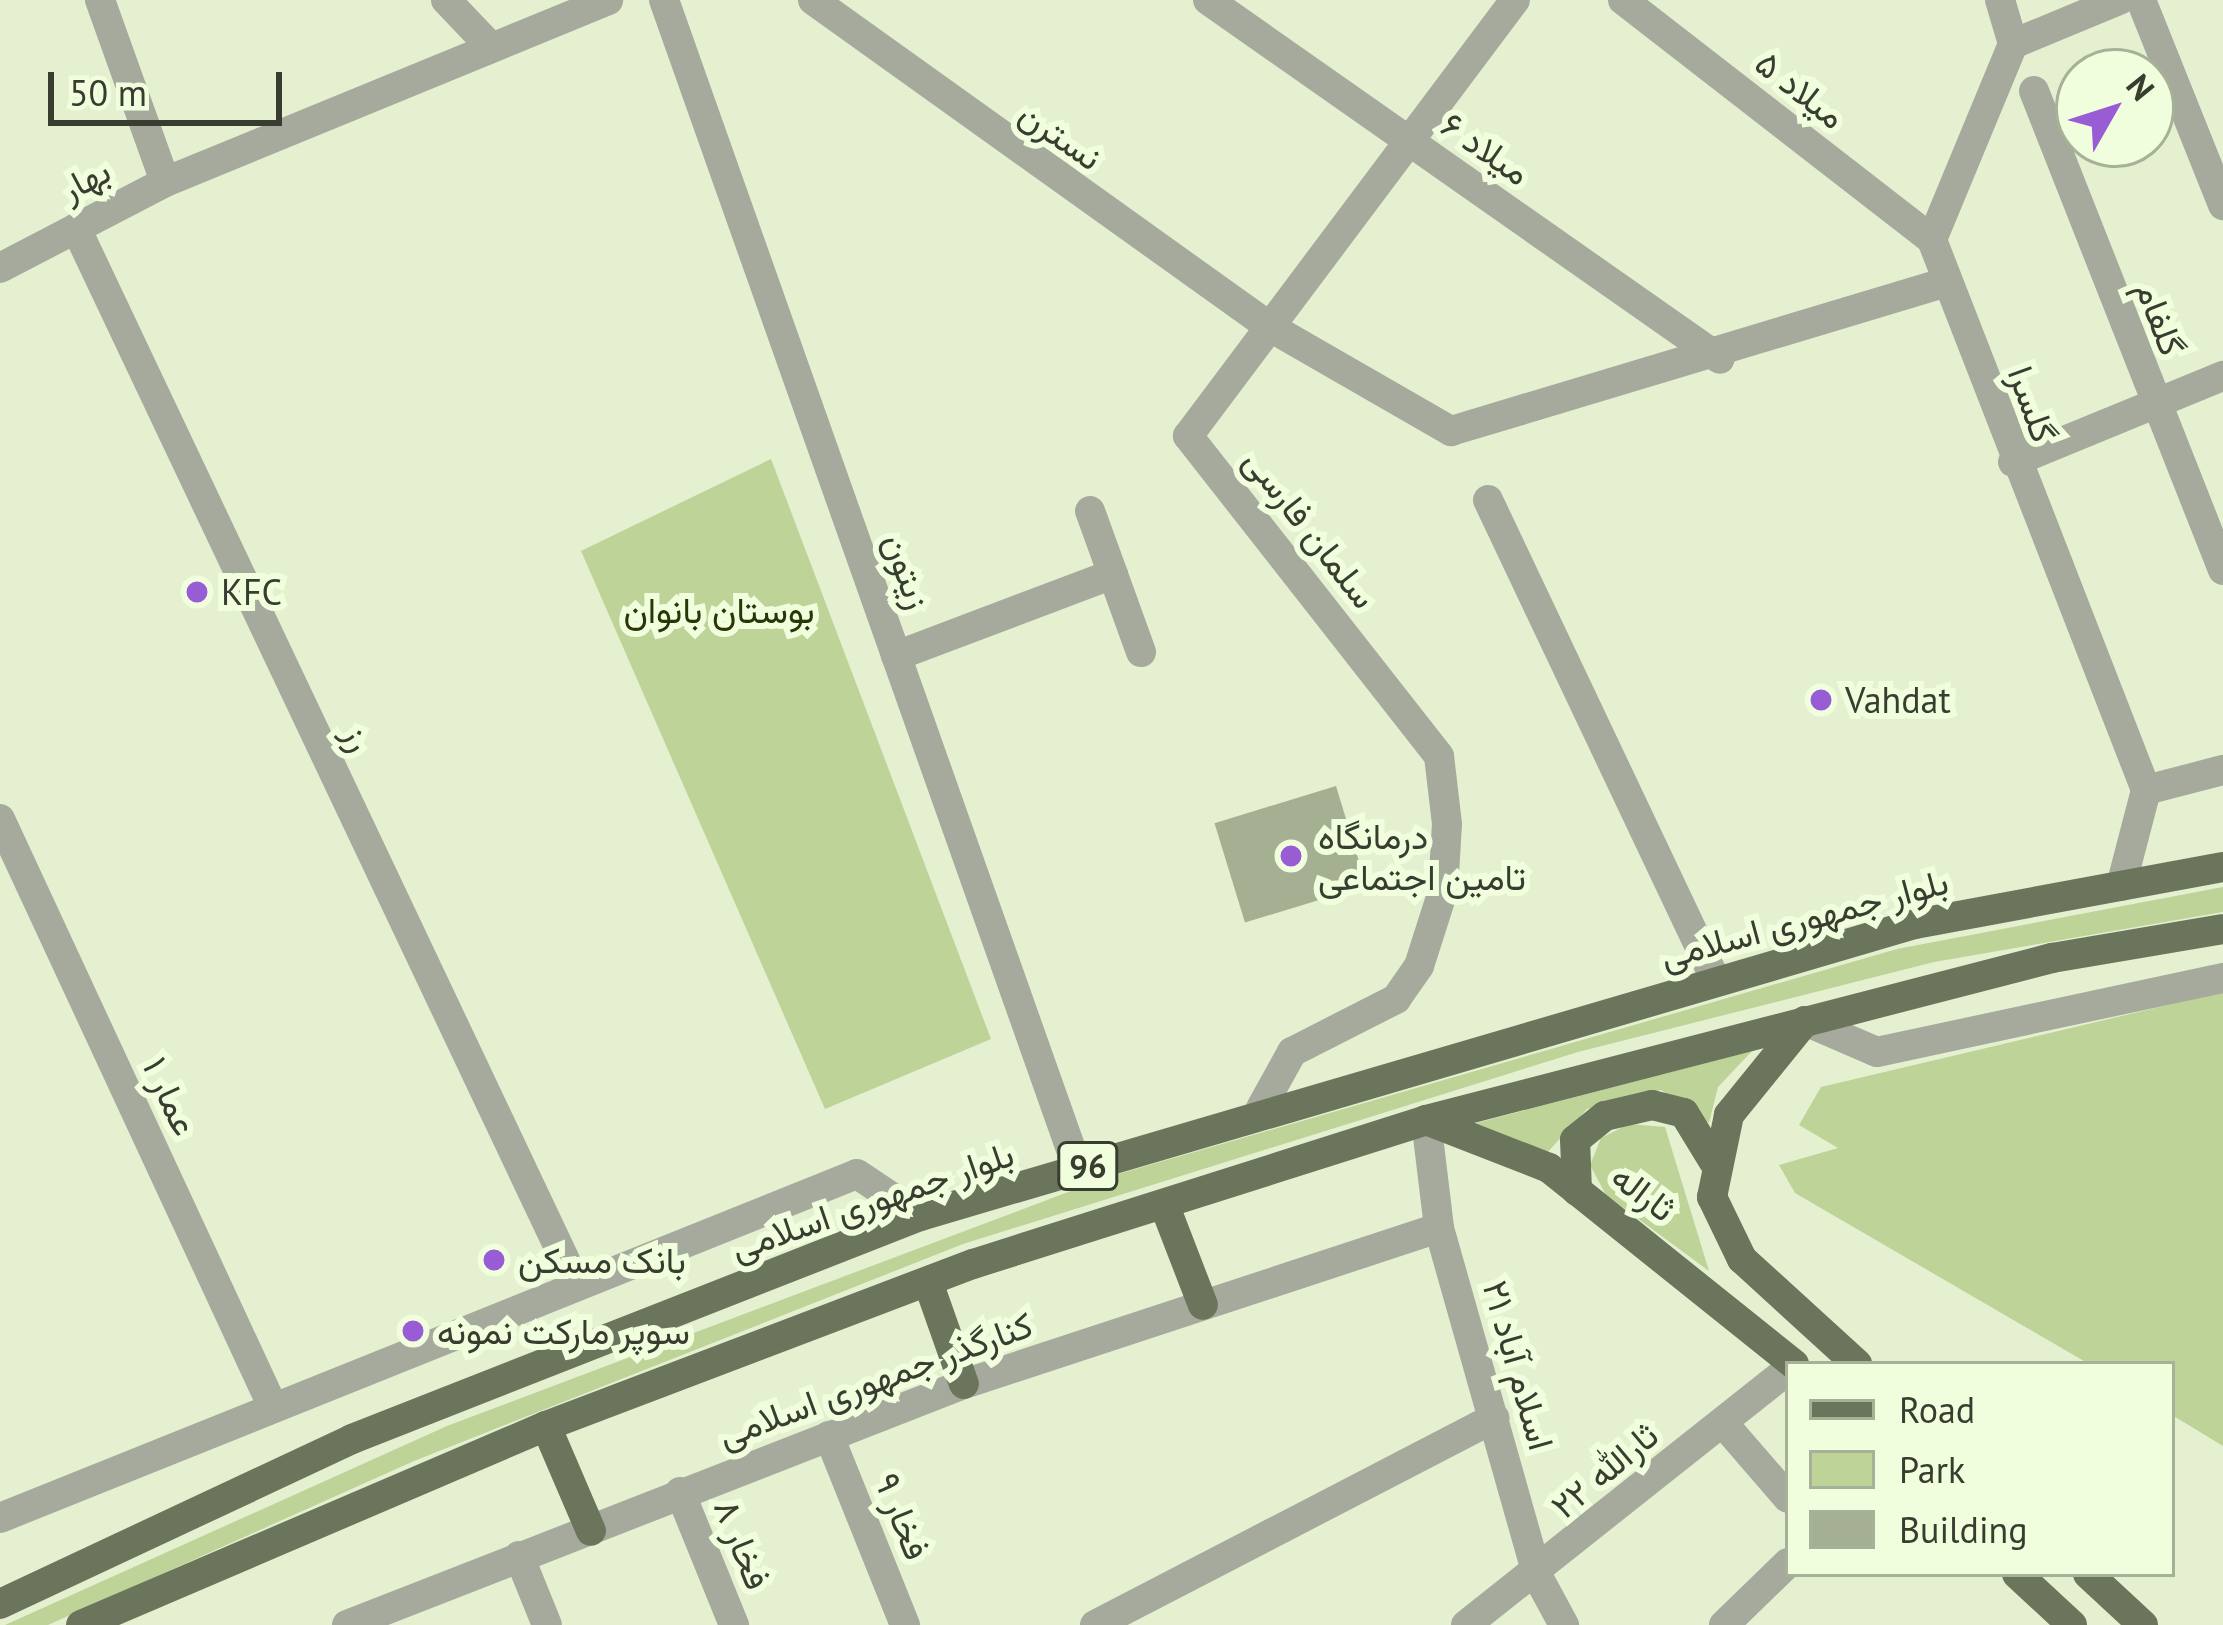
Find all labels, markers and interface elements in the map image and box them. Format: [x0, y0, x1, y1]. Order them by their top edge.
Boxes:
street label: میلاد ۵ [1748, 41, 1854, 137]
scale bar [54, 48, 288, 122]
north arrow [2055, 48, 2175, 168]
text: N [2118, 65, 2165, 109]
text: 50 m [69, 69, 147, 116]
street label: نسترن [1011, 91, 1111, 179]
street label: میلاد ۶ [1433, 102, 1539, 194]
street label: بهار [53, 148, 117, 210]
street label: گلفام [2127, 275, 2195, 361]
street label: گلسرا [1999, 360, 2067, 448]
street label: سلمان فارسی [1235, 439, 1387, 617]
street label: زیتون [875, 528, 941, 614]
place label: KFC [221, 570, 282, 614]
marker: KFC [184, 579, 210, 605]
park label: بوستان بانوان [623, 588, 815, 632]
place label: Vahdat [1845, 678, 1951, 722]
marker: Vahdat [1808, 687, 1834, 713]
street label: رز [334, 718, 384, 758]
place label: درمانگاه تامین اجتماعی [1318, 813, 1526, 898]
marker: درمانگاه تامین اجتماعی [1275, 840, 1307, 872]
street label: بلوار جمهوری اسلامی [1655, 859, 1953, 977]
street label: عمار ۱ [134, 1050, 208, 1142]
street label: بلوار جمهوری اسلامی [725, 1131, 1019, 1269]
road number: 96 [1055, 1139, 1121, 1193]
street label: ثاراله [1604, 1154, 1684, 1230]
place label: بانک مسکن [518, 1238, 686, 1282]
marker: بانک مسکن [481, 1247, 507, 1273]
street label: اسلام آباد ۲۱ [1474, 1275, 1564, 1455]
street label: کنارگذر جمهوری اسلامی [712, 1302, 1038, 1456]
place label: سوپر مارکت نمونه [437, 1309, 690, 1353]
marker: سوپر مارکت نمونه [400, 1318, 426, 1344]
legend [1785, 1361, 2175, 1577]
text: Road [1899, 1386, 1975, 1433]
street label: ثارالله ۲۲ [1542, 1413, 1666, 1527]
text: Park [1899, 1446, 1965, 1493]
street label: فخار ۹ [866, 1466, 940, 1566]
street label: فخار ۸ [705, 1493, 781, 1595]
text: Building [1899, 1506, 2028, 1553]

